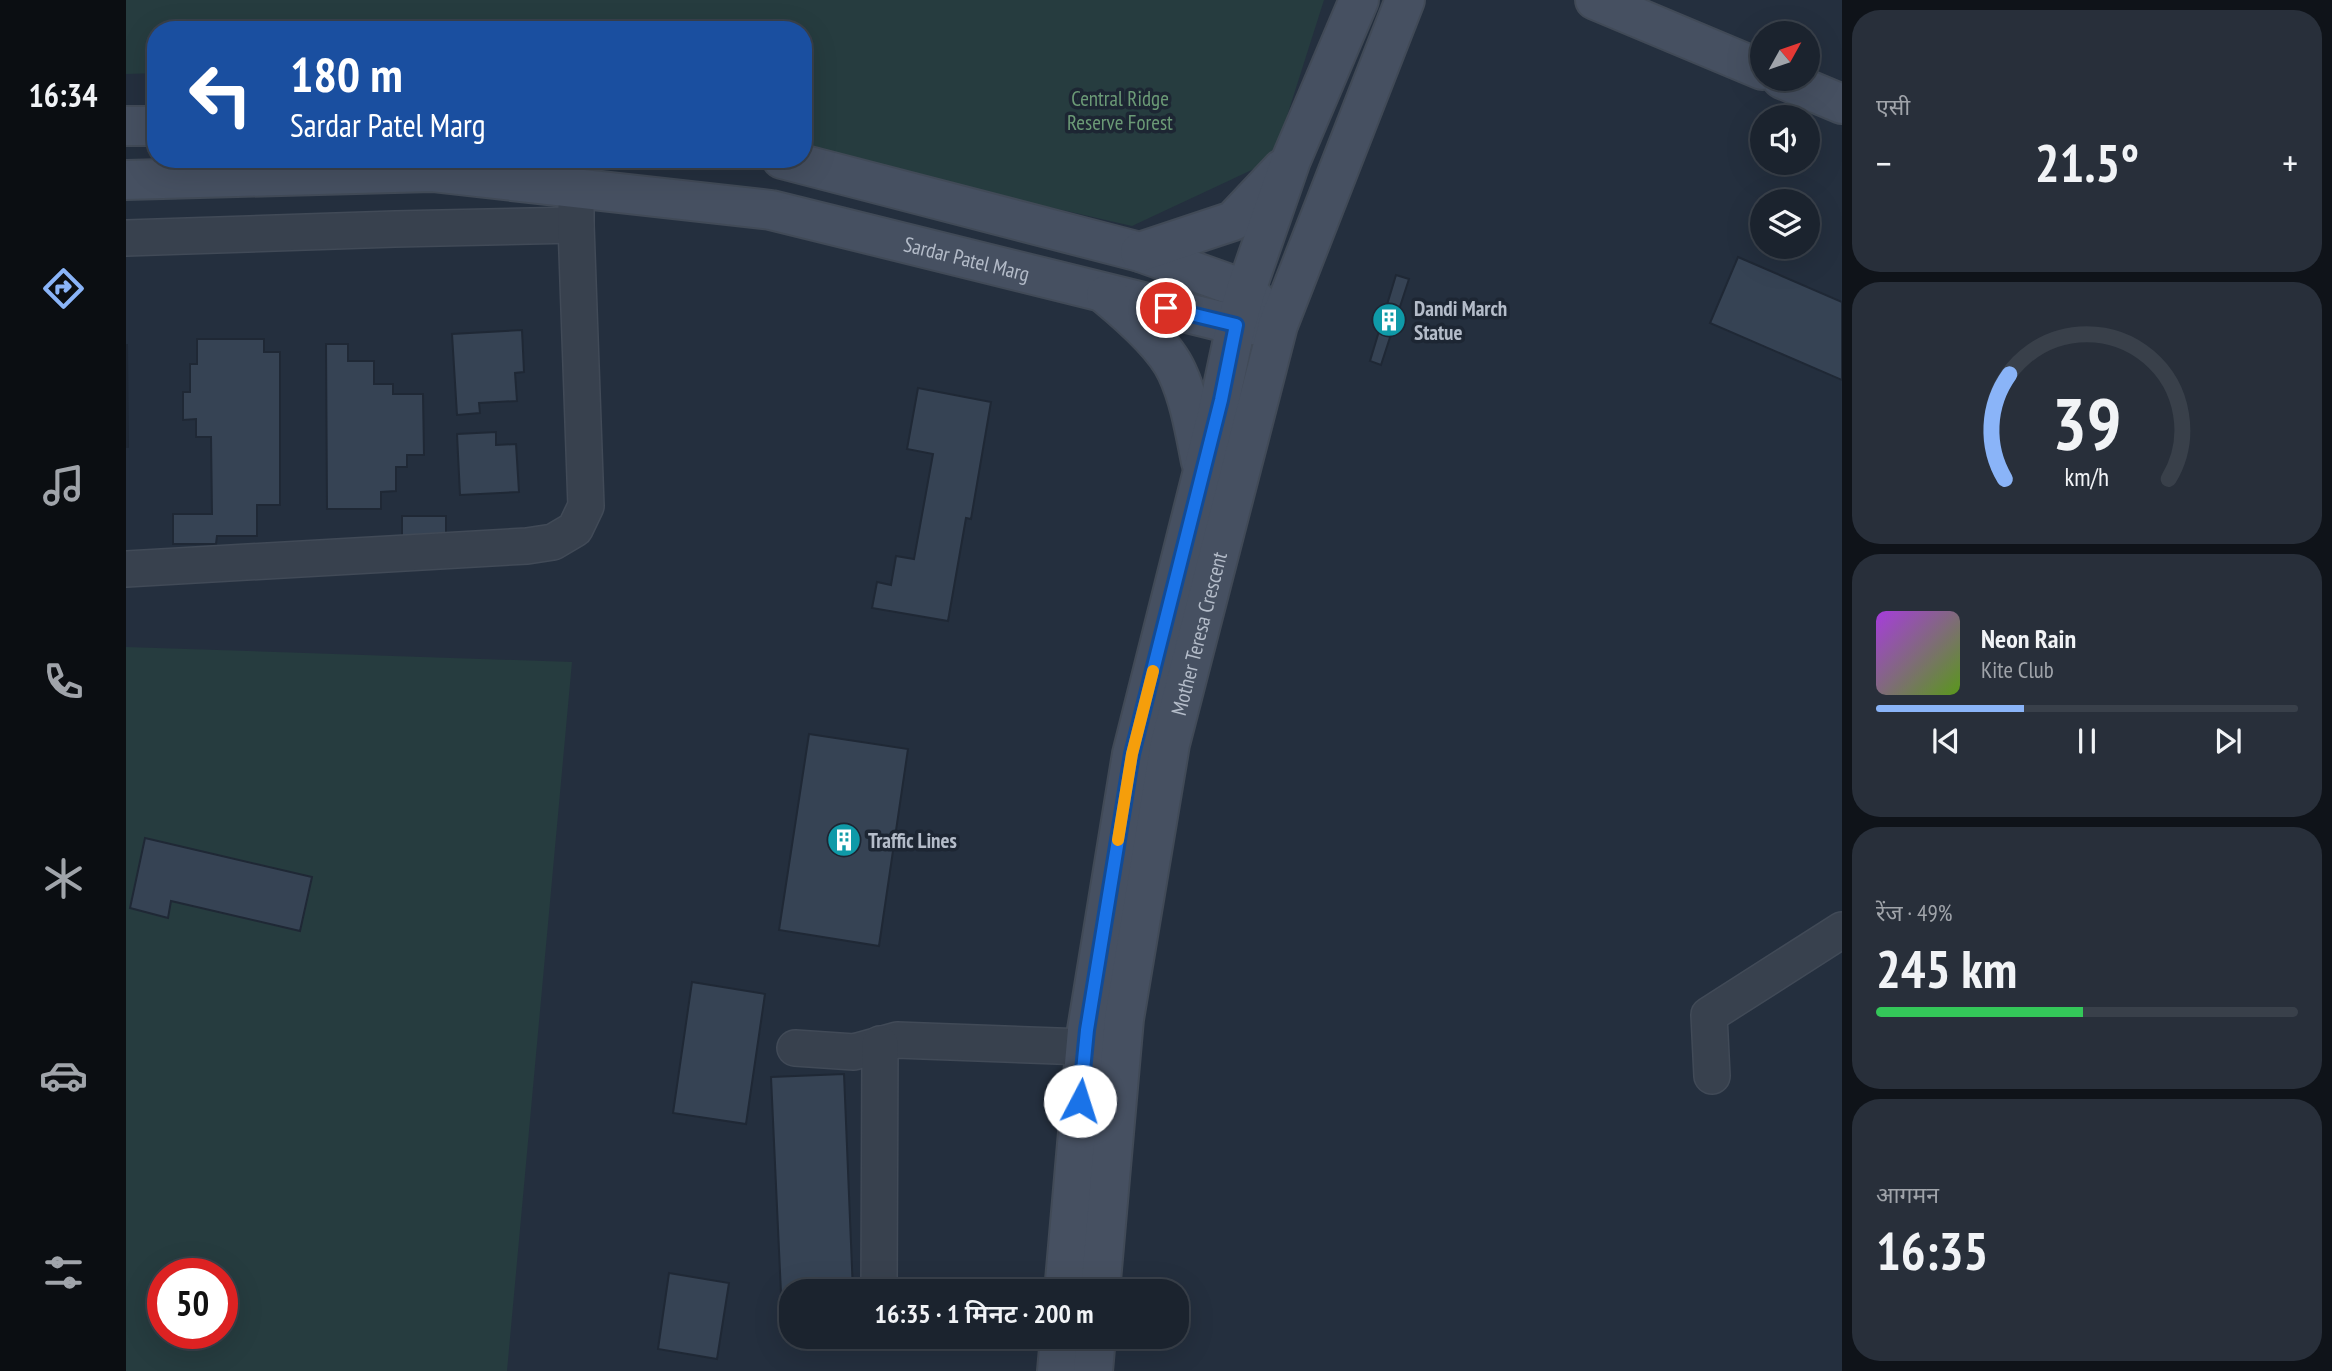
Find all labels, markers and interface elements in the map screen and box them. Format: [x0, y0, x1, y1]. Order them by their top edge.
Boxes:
north arrow [1750, 21, 1820, 91]
map controls [1750, 21, 1820, 259]
text: 180 m [290, 42, 403, 106]
icon: left [175, 49, 266, 140]
text: 16:34 [28, 74, 98, 116]
park label: Central Ridge Reserve Forest [1067, 85, 1173, 136]
text: एसी [1876, 92, 1910, 121]
text: Sardar Patel Marg [290, 104, 486, 146]
button: sound [1750, 105, 1820, 175]
text: 21.5° [2035, 129, 2139, 196]
text: − [1876, 138, 1892, 187]
text: + [2282, 138, 2298, 187]
button: layers [1750, 189, 1820, 259]
street label: Sardar Patel Marg [901, 230, 1032, 287]
icon: directions [39, 264, 88, 313]
pin [1136, 278, 1196, 338]
icon: arrive [1147, 289, 1185, 327]
place label: Dandi March Statue [1414, 295, 1507, 346]
building icon: Dandi March Statue [1370, 301, 1408, 339]
text: 39 [2052, 376, 2122, 470]
icon: music [39, 461, 88, 510]
text: km/h [2065, 461, 2109, 493]
street label: Mother Teresa Crescent [1164, 549, 1233, 718]
text: Neon Rain [1981, 622, 2076, 655]
text: Kite Club [1981, 655, 2054, 684]
icon: phone [39, 657, 88, 706]
icon: previous [1927, 722, 1965, 760]
icon: pause [2068, 722, 2106, 760]
icon: next [2209, 722, 2247, 760]
building icon: Traffic Lines [825, 821, 863, 859]
place label: Traffic Lines [868, 827, 957, 854]
icon: climate [39, 854, 88, 903]
text: रेंज · 49% [1876, 898, 1952, 927]
text: 245 km [1876, 935, 2017, 1002]
icon: car [39, 1051, 88, 1100]
position arrow [1043, 1064, 1117, 1138]
text: आगमन [1876, 1180, 1939, 1209]
text: 16:35 [1876, 1217, 1988, 1284]
icon: filters [39, 1248, 88, 1297]
speed limit sign: 50 [147, 1258, 238, 1349]
text: 16:35 · 1 मिनट · 200 m [875, 1297, 1093, 1330]

